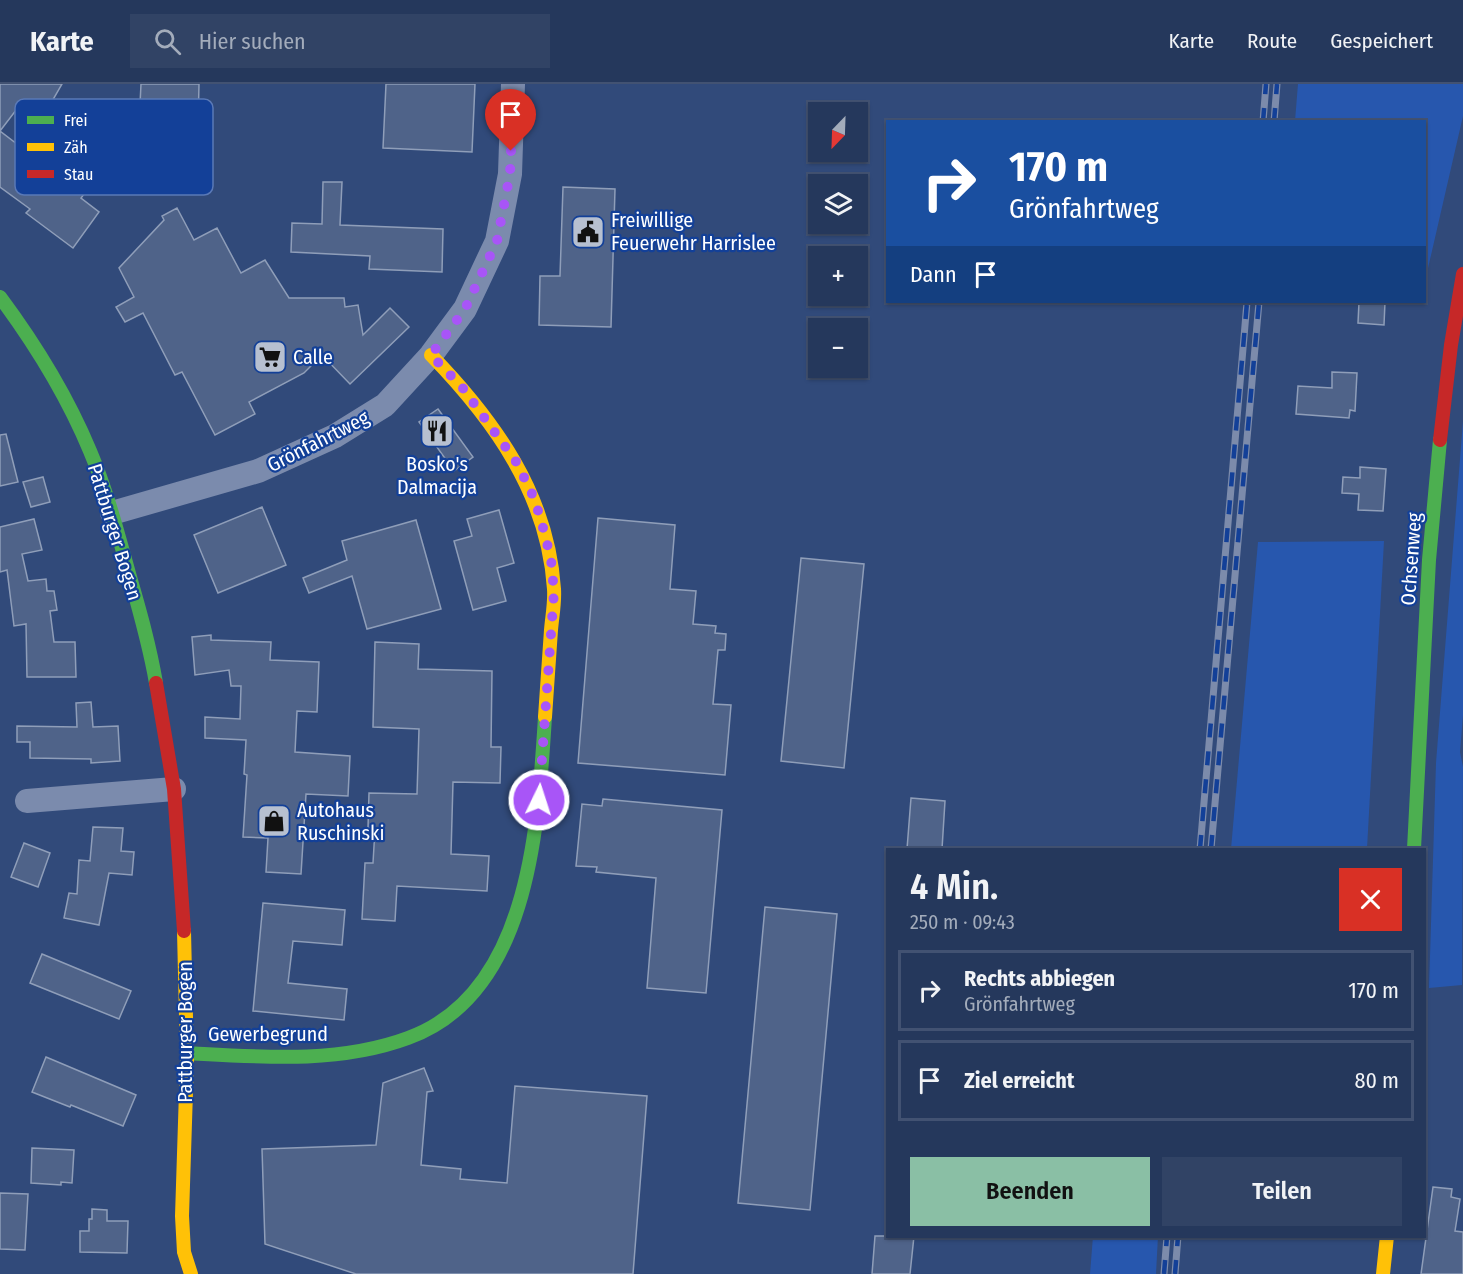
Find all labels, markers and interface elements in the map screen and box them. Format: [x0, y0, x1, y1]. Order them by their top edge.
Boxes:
search box [130, 14, 550, 68]
text: Karte [30, 25, 94, 58]
icon: search [151, 25, 184, 58]
text: Hier suchen [199, 28, 306, 55]
text: Karte [1169, 28, 1214, 54]
text: Route [1247, 28, 1297, 54]
text: Gespeichert [1330, 28, 1433, 54]
pin [485, 89, 536, 151]
icon: arrive [494, 98, 527, 131]
legend [15, 99, 213, 195]
north arrow [808, 102, 868, 162]
map controls [808, 102, 868, 378]
text: Frei [64, 111, 88, 130]
text: Zäh [64, 138, 88, 157]
text: 170 m [1009, 142, 1108, 192]
icon: right [910, 144, 988, 222]
text: Stau [64, 165, 93, 184]
button: layers [808, 174, 868, 234]
text: Grönfahrtweg [1009, 193, 1159, 225]
place label: Freiwillige Feuerwehr Harrislee [611, 208, 776, 255]
public building icon: Freiwillige Feuerwehr Harrislee [570, 214, 606, 250]
button: + [808, 246, 868, 306]
icon: arrive [969, 258, 1002, 291]
text: Dann [910, 261, 957, 288]
button: − [808, 318, 868, 378]
supermarket icon: Calle [252, 339, 288, 375]
place label: Calle [293, 345, 333, 369]
street label: Grönfahrtweg [263, 405, 373, 477]
restaurant icon: Bosko's Dalmacija [419, 413, 455, 449]
place label: Bosko's Dalmacija [397, 452, 477, 499]
street label: Pattburger Bogen [83, 461, 147, 603]
street label: Ochsenweg [1396, 511, 1426, 606]
position arrow [507, 768, 571, 832]
place label: Autohaus Ruschinski [297, 798, 384, 845]
shop icon: Autohaus Ruschinski [256, 803, 292, 839]
text: 4 Min. [910, 865, 998, 909]
button: close [1339, 868, 1402, 931]
text: 250 m · 09:43 [910, 910, 1015, 934]
street label: Pattburger Bogen [173, 961, 197, 1103]
text: Rechts abbiegen [964, 965, 1115, 992]
icon: right [913, 974, 946, 1007]
text: 170 m [1348, 977, 1399, 1004]
text: Grönfahrtweg [964, 992, 1075, 1016]
street label: Gewerbegrund [208, 1022, 328, 1046]
icon: arrive [913, 1064, 946, 1097]
text: Ziel erreicht [964, 1067, 1075, 1094]
text: 80 m [1354, 1067, 1399, 1094]
button: Beenden [910, 1157, 1150, 1226]
button: Teilen [1162, 1157, 1402, 1226]

